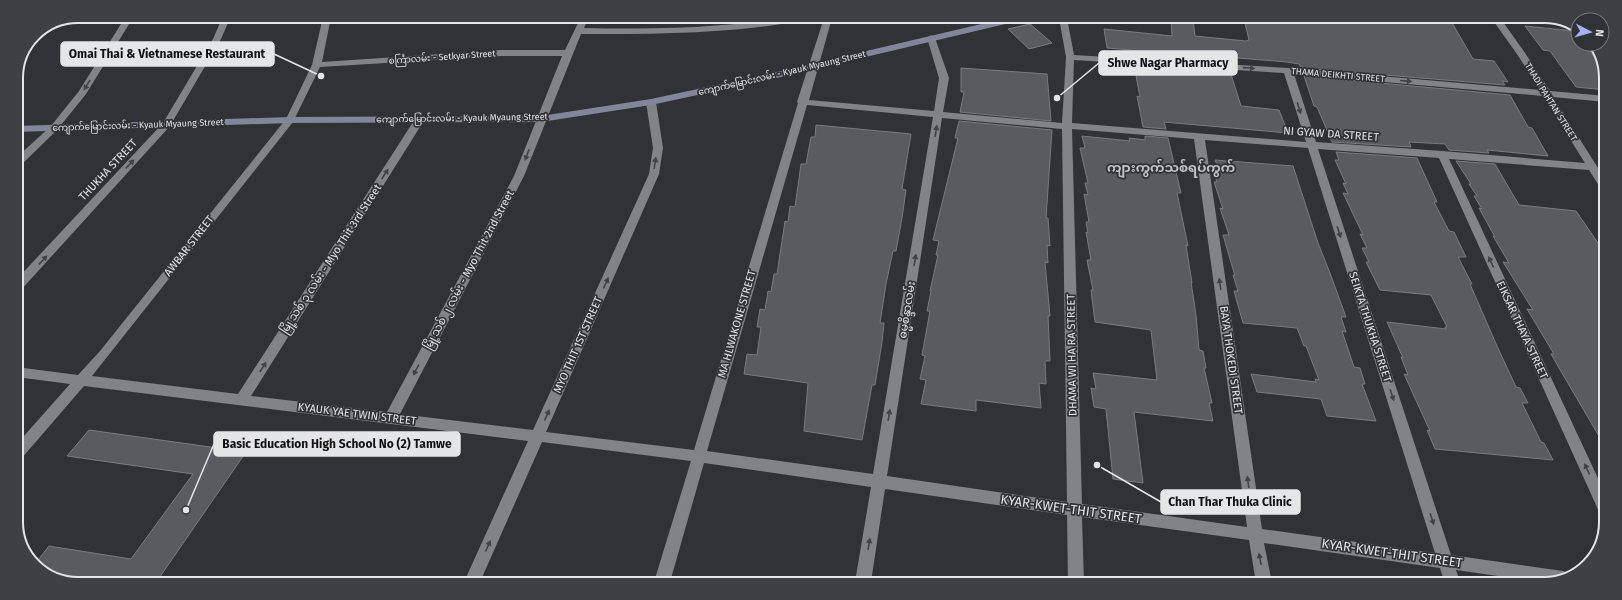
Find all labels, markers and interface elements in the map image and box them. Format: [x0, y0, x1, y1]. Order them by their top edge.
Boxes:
north arrow [1570, 12, 1610, 52]
text: N [1593, 29, 1606, 37]
callout: Omai Thai & Vietnamese Restaurant [61, 42, 274, 66]
text: Omai Thai & Vietnamese Restaurant [69, 47, 266, 61]
street label: စင်္ကြာလမ်း - Setkyar Street [388, 47, 497, 68]
street label: ကျောက်မြောင်းလမ်း - Kyauk Myaung Street [697, 48, 868, 100]
callout: Shwe Nagar Pharmacy [1099, 51, 1237, 75]
text: Shwe Nagar Pharmacy [1107, 56, 1229, 70]
street label: THADI PAHTAN STREET [1523, 61, 1579, 143]
one-way arrow [1243, 65, 1255, 72]
street label: THAMA DEIKHTI STREET [1291, 66, 1386, 84]
one-way arrow [1400, 77, 1412, 84]
one-way arrow [84, 79, 91, 91]
one-way arrow [1296, 102, 1302, 114]
street label: ကျောက်မြောင်းလမ်း - Kyauk Myaung Street [376, 110, 549, 127]
street label: ကျောက်မြောင်းလမ်း - Kyauk Myaung Street [52, 116, 225, 136]
street label: NI GYAW DA STREET [1283, 124, 1380, 144]
one-way arrow [933, 125, 939, 137]
street label: THUKHA STREET [76, 136, 140, 203]
one-way arrow [524, 150, 530, 162]
one-way arrow [652, 157, 658, 169]
district label: ကျားကွက်သစ်ရပ်ကွက် [1107, 158, 1235, 179]
one-way arrow [126, 159, 135, 169]
one-way arrow [381, 169, 389, 179]
street label: မြို့သစ် ၃ လမ်း - Myo Thit 3rd Street [277, 181, 386, 337]
street label: မြို့သစ် ၂ လမ်း - Myo Thit 2nd Street [420, 188, 518, 353]
street label: AWBAR STREET [161, 213, 217, 279]
one-way arrow [1336, 226, 1342, 238]
one-way arrow [38, 254, 47, 265]
one-way arrow [912, 254, 918, 266]
one-way arrow [1488, 256, 1494, 268]
street label: MA HLWAKONE STREET [715, 268, 759, 379]
street label: SEIKTA THUKHA STREET [1346, 270, 1394, 384]
one-way arrow [603, 278, 609, 289]
one-way arrow [1217, 278, 1223, 290]
street label: EIKSAR THAYA STREET [1494, 279, 1551, 381]
street label: ဓမ္မစိန္ဒာလမ်း [895, 280, 920, 340]
street label: MYO THIT 1ST STREET [551, 294, 605, 395]
street label: DHAMA WI HA RA STREET [1064, 294, 1080, 416]
street label: BAYA THOKEDI STREET [1217, 305, 1245, 415]
one-way arrow [259, 361, 266, 372]
one-way arrow [413, 364, 419, 376]
one-way arrow [1389, 390, 1395, 402]
street label: KYAUK YAE TWIN STREET [297, 400, 417, 428]
one-way arrow [544, 408, 550, 420]
one-way arrow [886, 409, 892, 422]
callout: Basic Education High School No (2) Tamwe [214, 432, 460, 456]
text: Basic Education High School No (2) Tamwe [222, 437, 452, 451]
one-way arrow [1584, 464, 1590, 475]
one-way arrow [1245, 476, 1251, 488]
callout: Chan Thar Thuka Clinic [1161, 490, 1300, 514]
street label: KYAR-KWET-THIT STREET [1000, 492, 1143, 526]
text: Chan Thar Thuka Clinic [1168, 495, 1292, 509]
one-way arrow [1429, 513, 1435, 525]
street label: KYAR-KWET-THIT STREET [1321, 536, 1464, 570]
one-way arrow [866, 538, 872, 550]
one-way arrow [485, 540, 491, 552]
one-way arrow [1256, 553, 1262, 565]

